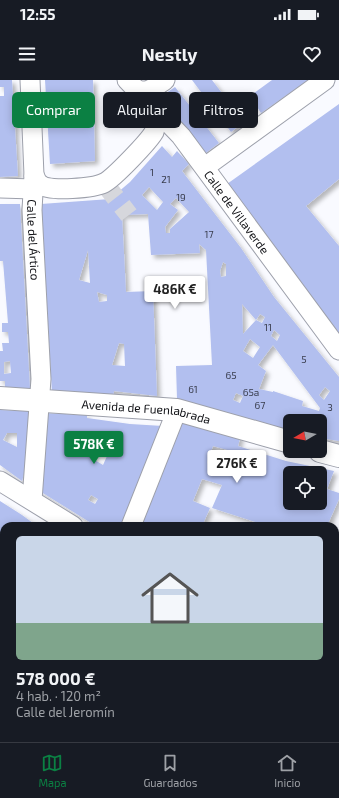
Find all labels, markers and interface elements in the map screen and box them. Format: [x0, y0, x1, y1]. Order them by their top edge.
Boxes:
text: 12:55 [20, 5, 56, 23]
icon: menu [16, 43, 38, 65]
text: Nestly [142, 43, 197, 65]
icon: heart [301, 43, 323, 65]
chip: Comprar [12, 92, 95, 128]
chip: Alquilar [103, 92, 181, 128]
chip: Filtros [189, 92, 258, 128]
house number: 1 [150, 166, 154, 178]
street label: Calle de Villaverde [202, 167, 272, 256]
house number: 21 [161, 173, 171, 185]
house number: 19 [176, 191, 186, 203]
street label: Calle del Ártico [25, 199, 43, 281]
house number: 17 [204, 228, 214, 240]
pin: 486K € [142, 276, 208, 310]
text: 486K € [153, 281, 197, 297]
house number: 11 [264, 321, 272, 333]
house number: 5 [301, 353, 307, 365]
house number: 65 [225, 369, 237, 381]
house number: 61 [188, 383, 198, 395]
house number: 65a [243, 386, 259, 398]
street label: Avenida de Fuenlabrada [81, 397, 212, 426]
house number: 67 [255, 399, 265, 411]
house number: 3 [327, 401, 333, 413]
north arrow [283, 414, 327, 458]
map controls [283, 414, 327, 510]
pin: 578K € [61, 431, 127, 465]
text: 578K € [73, 436, 115, 452]
pin: 276K € [204, 450, 270, 484]
text: 276K € [216, 455, 258, 471]
button: locate [283, 466, 327, 510]
icon: home [134, 562, 206, 634]
text: 578 000 € [16, 668, 95, 688]
text: 4 hab. · 120 m² [16, 688, 101, 704]
text: Calle del Jeromín [16, 704, 115, 720]
tab: Mapa [38, 752, 67, 789]
tab: Guardados [143, 752, 197, 789]
tab: Inicio [274, 752, 301, 789]

